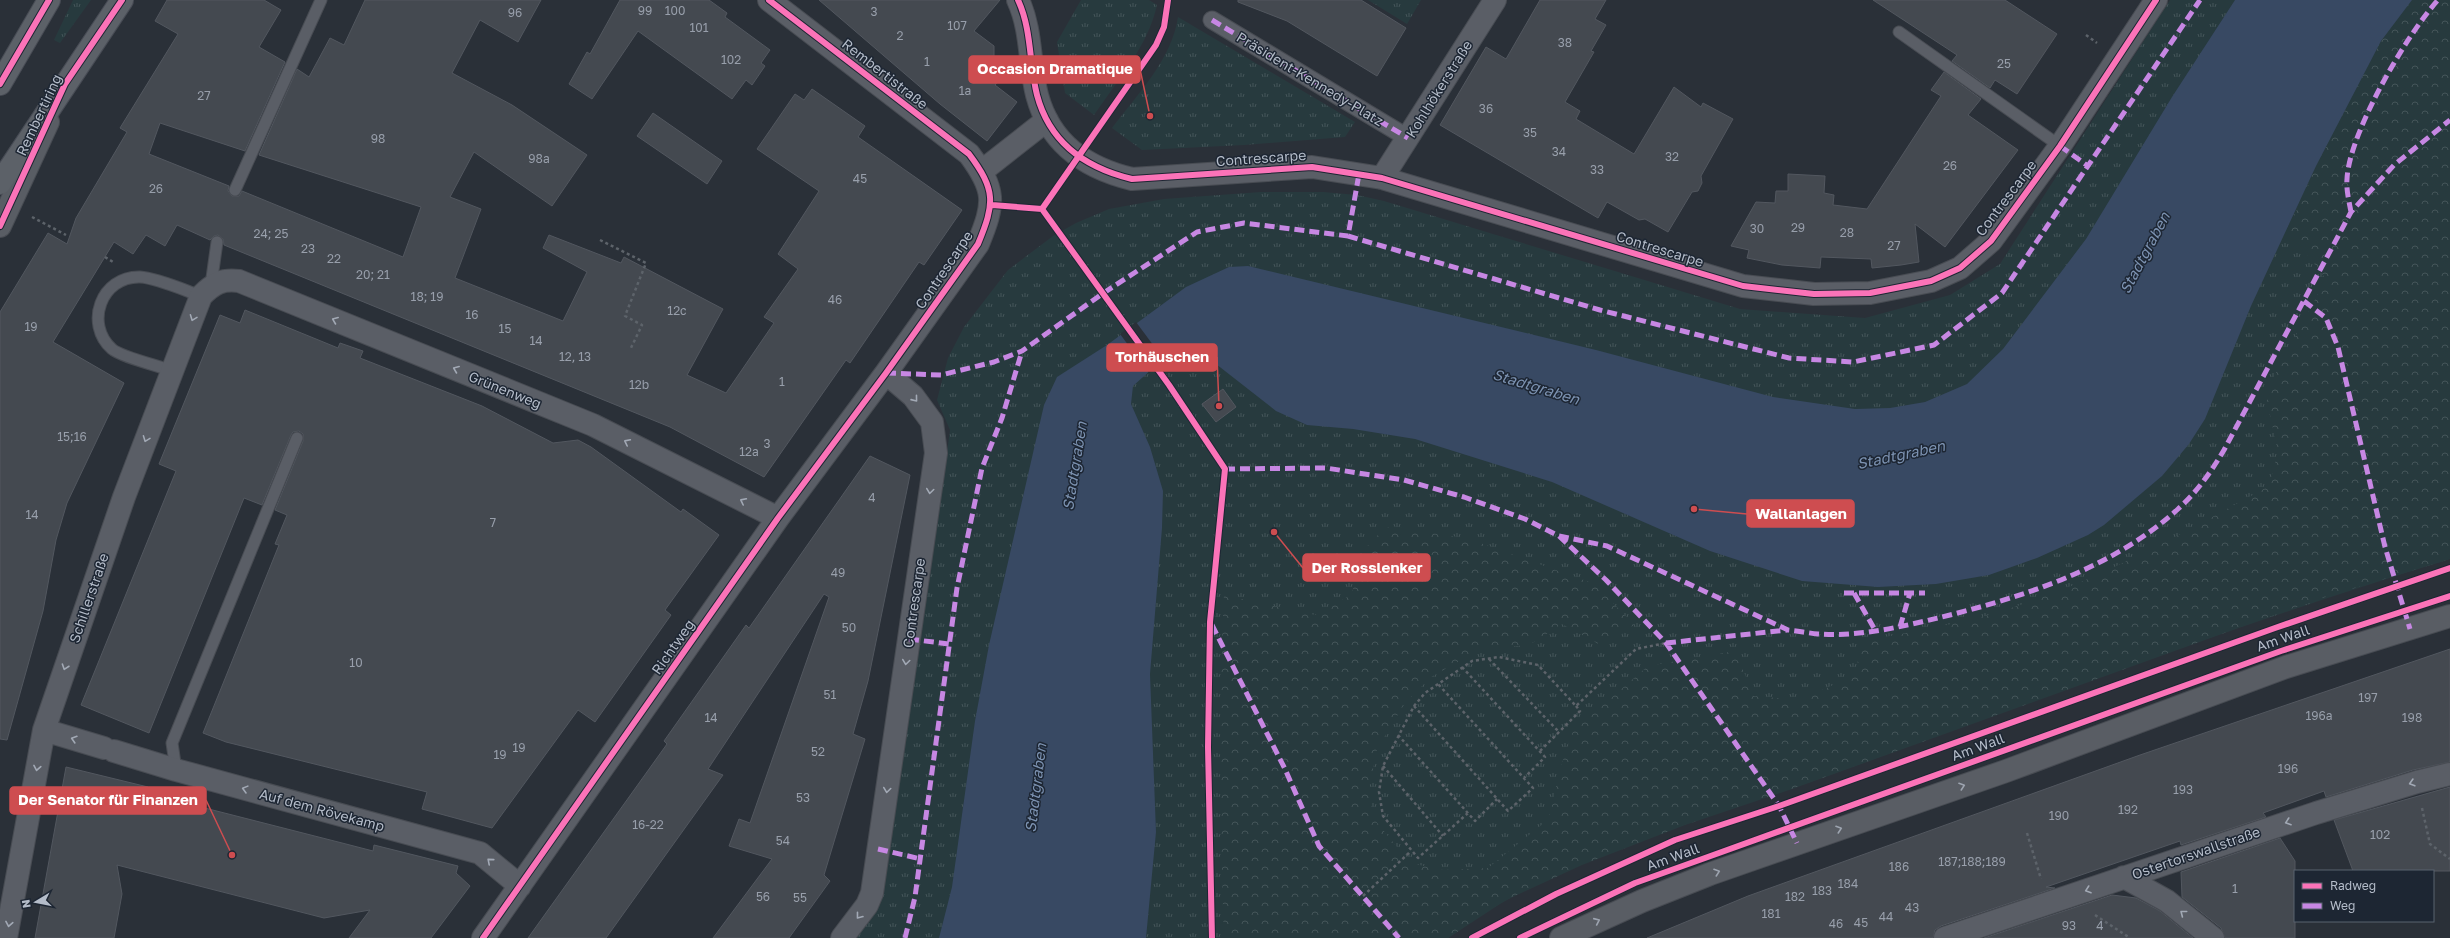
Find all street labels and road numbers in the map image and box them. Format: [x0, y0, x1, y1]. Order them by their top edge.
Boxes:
street label: Präsident-Kennedy-Platz [1234, 28, 1387, 129]
street label: Rembertistraße [839, 35, 932, 112]
street label: Kohlhökerstraße [1402, 37, 1475, 141]
street label: Rembertiring [12, 71, 65, 158]
street label: Contrescarpe [1215, 146, 1307, 169]
street label: Contrescarpe [1972, 156, 2040, 239]
street label: Contrescarpe [911, 227, 976, 312]
street label: Contrescarpe [1614, 227, 1706, 270]
street label: Grünenweg [466, 367, 544, 412]
street label: Schillerstraße [65, 551, 112, 645]
street label: Contrescarpe [899, 557, 928, 649]
street label: Richtweg [648, 616, 698, 677]
street label: Am Wall [2254, 621, 2312, 655]
street label: Am Wall [1949, 729, 2007, 764]
street label: Auf dem Rövekamp [258, 785, 386, 834]
street label: Ostertorswallstraße [2129, 823, 2262, 882]
street label: Am Wall [1644, 839, 1702, 874]

